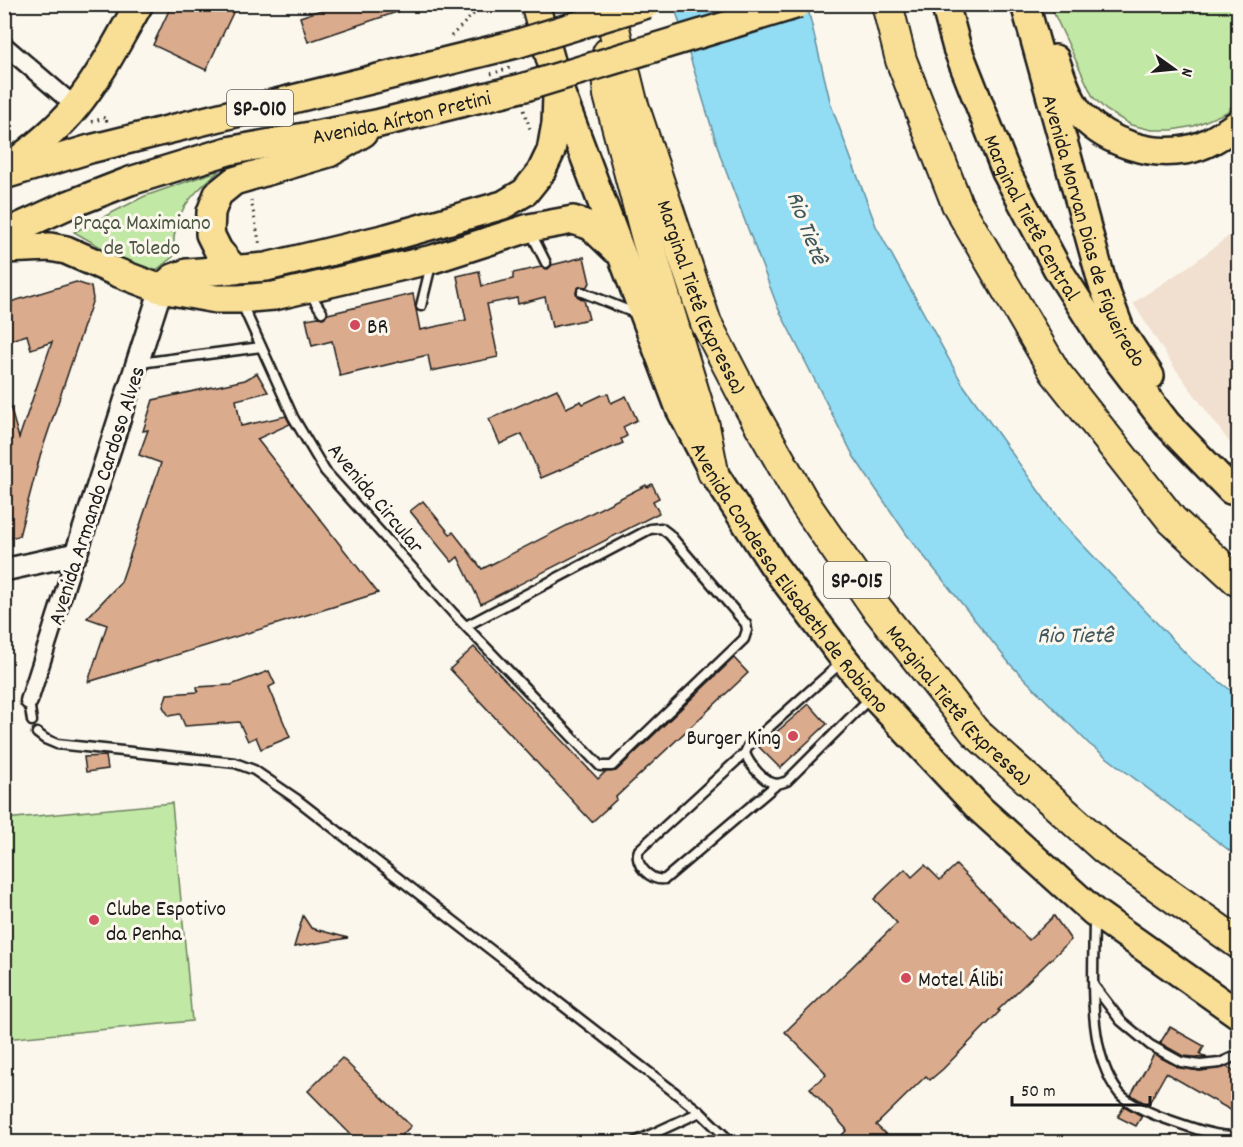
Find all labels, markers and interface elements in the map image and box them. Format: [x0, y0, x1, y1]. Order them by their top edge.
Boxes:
north arrow [1144, 39, 1204, 99]
text: N [1174, 65, 1198, 79]
street label: Avenida Aírton Pretini [310, 84, 495, 154]
road number: SP-010 [227, 90, 293, 126]
street label: Avenida Morvan Dias de Figueiredo [1032, 91, 1152, 374]
street label: Marginal Tietê Central [974, 131, 1086, 308]
water label: Rio Tietê [776, 186, 835, 271]
street label: Marginal Tietê (Expressa) [647, 196, 752, 401]
park label: Praça Maximiano de Toledo [73, 209, 211, 265]
place label: BR [367, 313, 388, 344]
marker: BR [348, 318, 362, 332]
street label: Avenida Armando Cardoso Alves [42, 363, 155, 630]
street label: Avenida Circular [319, 437, 430, 562]
street label: Avenida Condessa Elisabeth de Robiano [681, 437, 895, 722]
road number: SP-015 [824, 562, 890, 598]
street label: Marginal Tietê (Expressa) [877, 619, 1037, 795]
water label: Rio Tietê [1037, 620, 1115, 654]
place label: Burger King [686, 724, 781, 755]
marker: Burger King [786, 729, 800, 743]
place label: Clube Espotivo da Penha [106, 895, 226, 951]
marker: Clube Espotivo da Penha [87, 913, 101, 927]
place label: Motel Álibi [918, 966, 1003, 997]
marker: Motel Álibi [899, 971, 913, 985]
scale bar [1012, 1069, 1150, 1107]
text: 50 m [1021, 1080, 1056, 1105]

